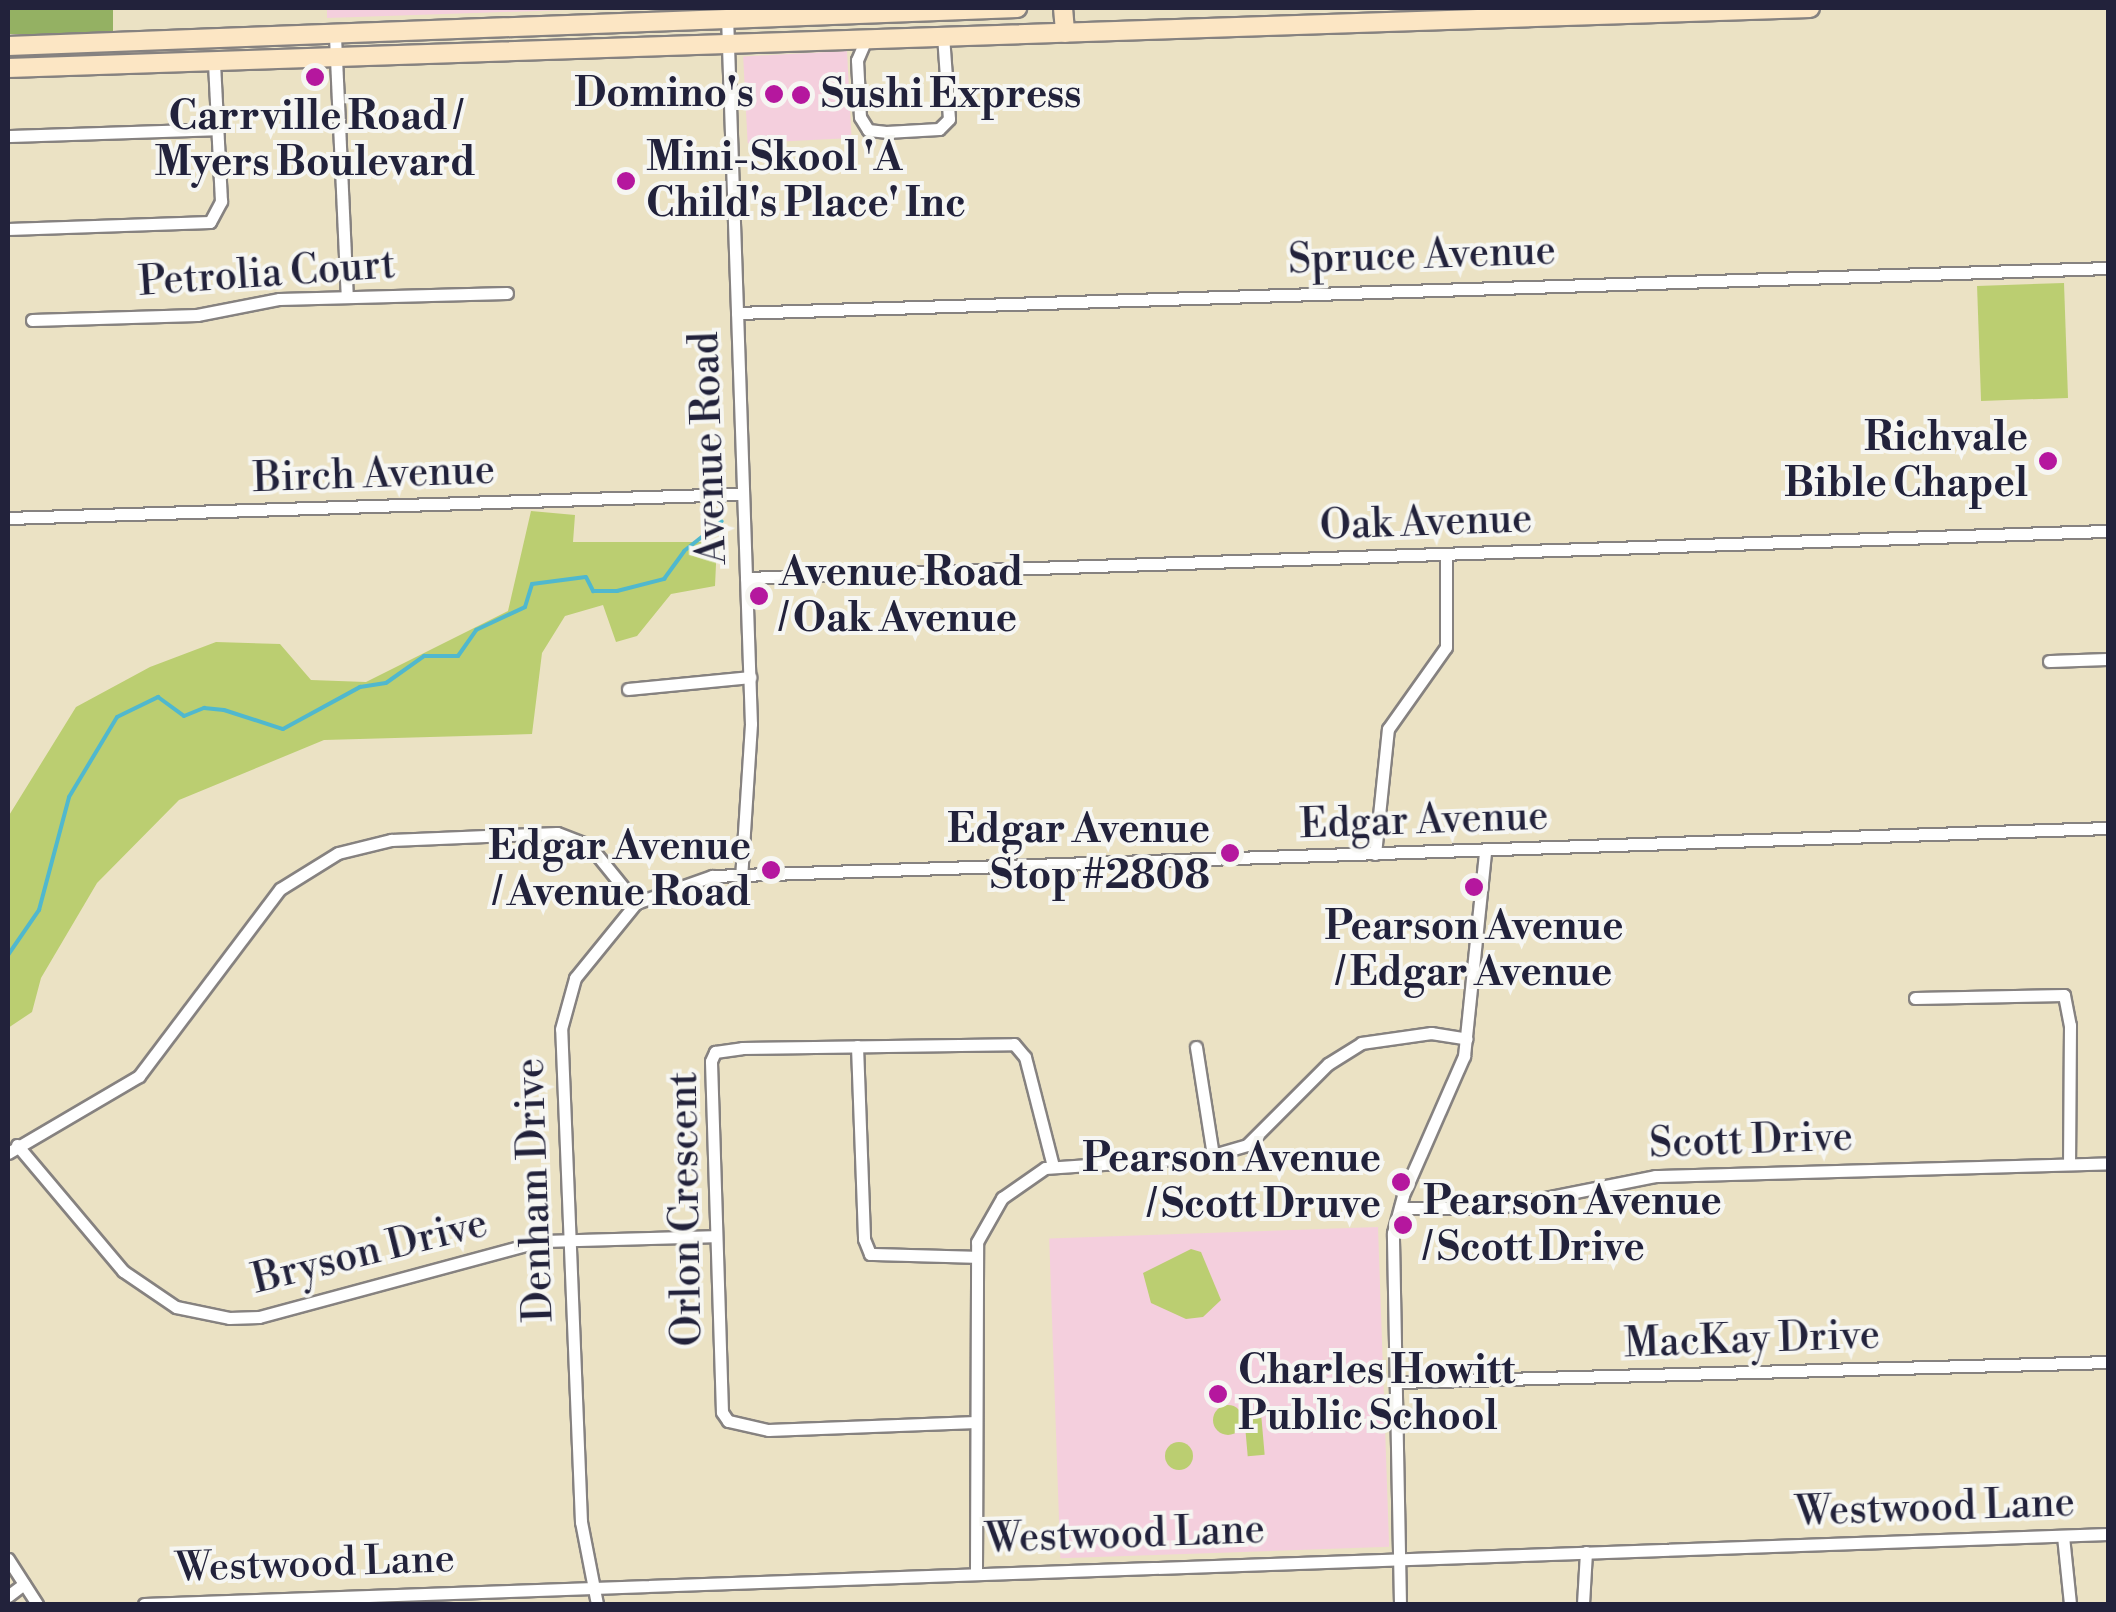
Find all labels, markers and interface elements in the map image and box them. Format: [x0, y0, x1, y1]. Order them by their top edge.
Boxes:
marker: Carrville Road / Myers Boulevard [304, 66, 326, 88]
place label: Domino's [574, 70, 754, 118]
place label: Sushi Express [821, 71, 1081, 119]
marker: Domino's [763, 83, 785, 105]
marker: Sushi Express [790, 84, 812, 106]
place label: Carrville Road / Myers Boulevard [154, 93, 476, 187]
place label: Mini-Skool 'A Child's Place' Inc [646, 134, 966, 228]
marker: Mini-Skool 'A Child's Place' Inc [615, 170, 637, 192]
street label: Spruce Avenue [1287, 227, 1557, 285]
street label: Petrolia Court [137, 241, 397, 307]
street label: Avenue Road [681, 331, 737, 565]
place label: Richvale Bible Chapel [1784, 414, 2028, 508]
street label: Birch Avenue [252, 447, 496, 503]
marker: Richvale Bible Chapel [2037, 450, 2059, 472]
street label: Oak Avenue [1319, 495, 1533, 551]
place label: Avenue Road / Oak Avenue [779, 549, 1023, 643]
marker: Avenue Road / Oak Avenue [748, 585, 770, 607]
street label: Edgar Avenue [1299, 793, 1549, 849]
place label: Edgar Avenue Stop #2808 [947, 806, 1210, 900]
place label: Edgar Avenue / Avenue Road [488, 823, 751, 917]
marker: Edgar Avenue Stop #2808 [1219, 842, 1241, 864]
marker: Edgar Avenue / Avenue Road [760, 859, 782, 881]
marker: Pearson Avenue / Edgar Avenue [1463, 876, 1485, 898]
place label: Pearson Avenue / Edgar Avenue [1325, 903, 1623, 997]
street label: Denham Drive [506, 1057, 564, 1323]
street label: Orlon Crescent [660, 1071, 712, 1347]
street label: Scott Drive [1648, 1113, 1854, 1169]
place label: Pearson Avenue / Scott Druve [1082, 1135, 1381, 1229]
marker: Pearson Avenue / Scott Druve [1390, 1171, 1412, 1193]
place label: Pearson Avenue / Scott Drive [1423, 1178, 1722, 1272]
street label: Bryson Drive [248, 1200, 492, 1304]
marker: Pearson Avenue / Scott Drive [1392, 1214, 1414, 1236]
street label: MacKay Drive [1623, 1312, 1881, 1368]
place label: Charles Howitt Public School [1238, 1347, 1515, 1441]
marker: Charles Howitt Public School [1207, 1383, 1229, 1405]
street label: Westwood Lane [1794, 1479, 2076, 1537]
street label: Westwood Lane [984, 1506, 1266, 1564]
street label: Westwood Lane [174, 1535, 456, 1593]

